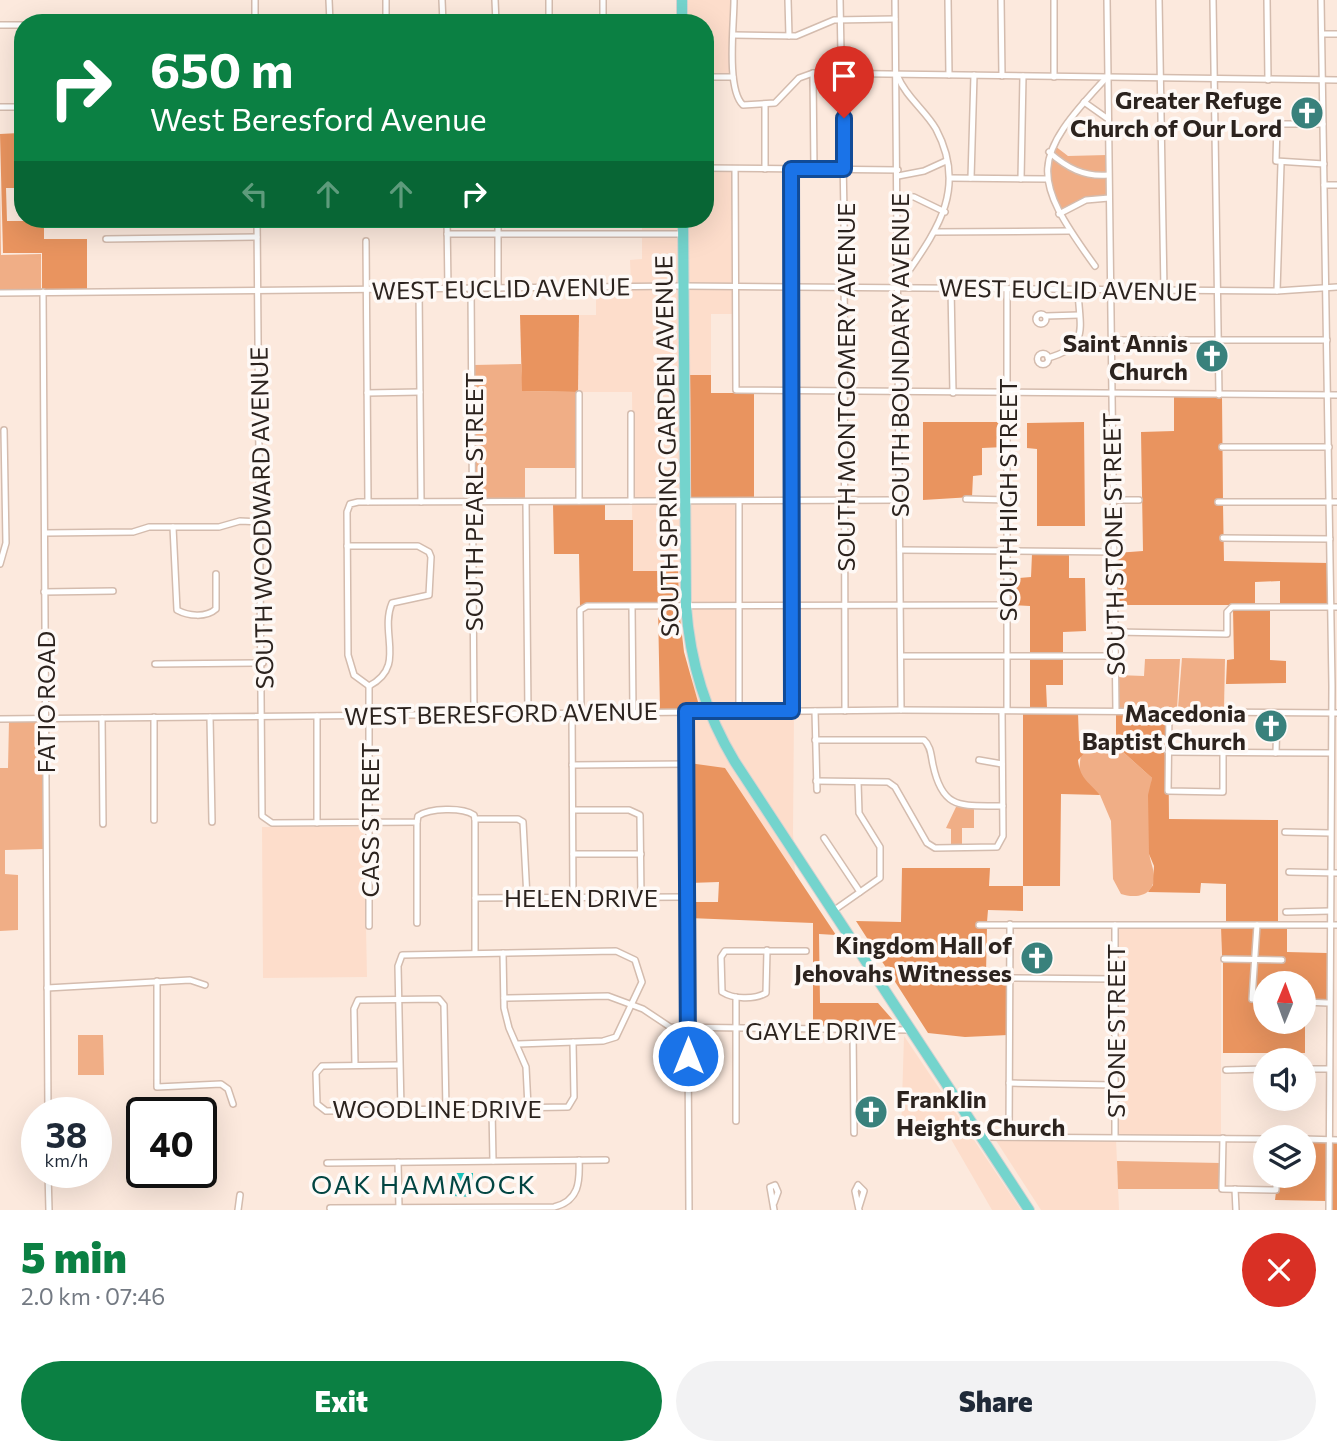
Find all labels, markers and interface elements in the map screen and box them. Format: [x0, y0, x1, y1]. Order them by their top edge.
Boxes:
text: 650 m [150, 38, 293, 98]
icon: right [35, 42, 126, 133]
pin [814, 46, 874, 118]
icon: arrive [825, 57, 863, 95]
place label: Greater Refuge Church of Our Lord [1070, 85, 1282, 142]
church icon: Greater Refuge Church of Our Lord [1288, 94, 1326, 132]
text: West Beresford Avenue [150, 98, 487, 138]
icon: left [236, 175, 274, 213]
icon: ahead [309, 175, 347, 213]
icon: ahead [382, 175, 420, 213]
icon: right [455, 175, 493, 213]
street label: SOUTH BOUNDARY AVENUE [885, 193, 914, 517]
street label: SOUTH MONTGOMERY AVENUE [831, 202, 860, 572]
street label: SOUTH SPRING GARDEN AVENUE [648, 255, 684, 637]
street label: WEST EUCLID AVENUE [371, 271, 631, 305]
street label: WEST EUCLID AVENUE [938, 272, 1198, 306]
place label: Saint Annis Church [1063, 328, 1188, 385]
church icon: Saint Annis Church [1193, 337, 1231, 375]
street label: SOUTH WOODWARD AVENUE [244, 346, 278, 690]
street label: SOUTH PEARL STREET [459, 373, 488, 631]
street label: SOUTH HIGH STREET [993, 378, 1022, 622]
street label: SOUTH STONE STREET [1096, 412, 1130, 676]
street label: FATIO ROAD [31, 631, 60, 773]
street label: WEST BERESFORD AVENUE [344, 696, 658, 730]
place label: Macedonia Baptist Church [1082, 698, 1246, 755]
church icon: Macedonia Baptist Church [1252, 707, 1290, 745]
street label: CASS STREET [355, 743, 384, 897]
street label: HELEN DRIVE [504, 883, 658, 912]
place label: Kingdom Hall of Jehovahs Witnesses [794, 930, 1012, 987]
church icon: Kingdom Hall of Jehovahs Witnesses [1018, 939, 1056, 977]
street label: STONE STREET [1101, 944, 1130, 1118]
north arrow [1253, 971, 1316, 1034]
map controls [1253, 971, 1316, 1188]
street label: GAYLE DRIVE [745, 1016, 897, 1045]
position arrow [651, 1019, 725, 1093]
button: sound [1253, 1048, 1316, 1111]
place label: Franklin Heights Church [896, 1084, 1065, 1141]
church icon: Franklin Heights Church [852, 1093, 890, 1131]
street label: WOODLINE DRIVE [332, 1094, 542, 1123]
speed limit sign: 40 [126, 1097, 217, 1188]
text: 38 [45, 1112, 88, 1155]
button: layers [1253, 1125, 1316, 1188]
text: km/h [45, 1149, 88, 1171]
district label: OAK HAMMOCK [311, 1168, 537, 1199]
text: 5 min [21, 1230, 127, 1282]
button: close [1242, 1233, 1316, 1307]
text: 2.0 km · 07:46 [21, 1282, 165, 1310]
button: Exit [21, 1361, 662, 1441]
button: Share [676, 1361, 1316, 1441]

